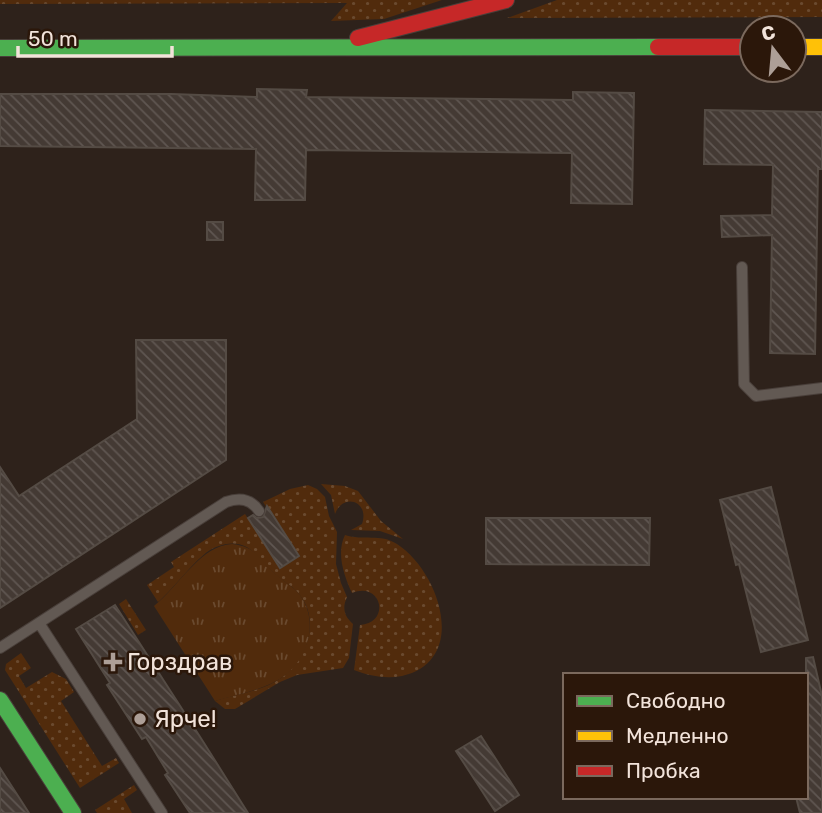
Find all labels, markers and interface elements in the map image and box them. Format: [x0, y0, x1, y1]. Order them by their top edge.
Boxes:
scale bar [18, 14, 172, 58]
north arrow [738, 14, 808, 84]
text: С [759, 20, 778, 46]
text: 50 m [28, 26, 78, 51]
place label: Горздрав [127, 648, 232, 676]
marker: Горздрав [105, 654, 121, 670]
legend [563, 673, 808, 799]
text: Свободно [626, 688, 726, 713]
place label: Ярче! [154, 705, 217, 733]
marker: Ярче! [132, 711, 148, 727]
text: Медленно [626, 723, 729, 748]
text: Пробка [626, 758, 701, 783]

